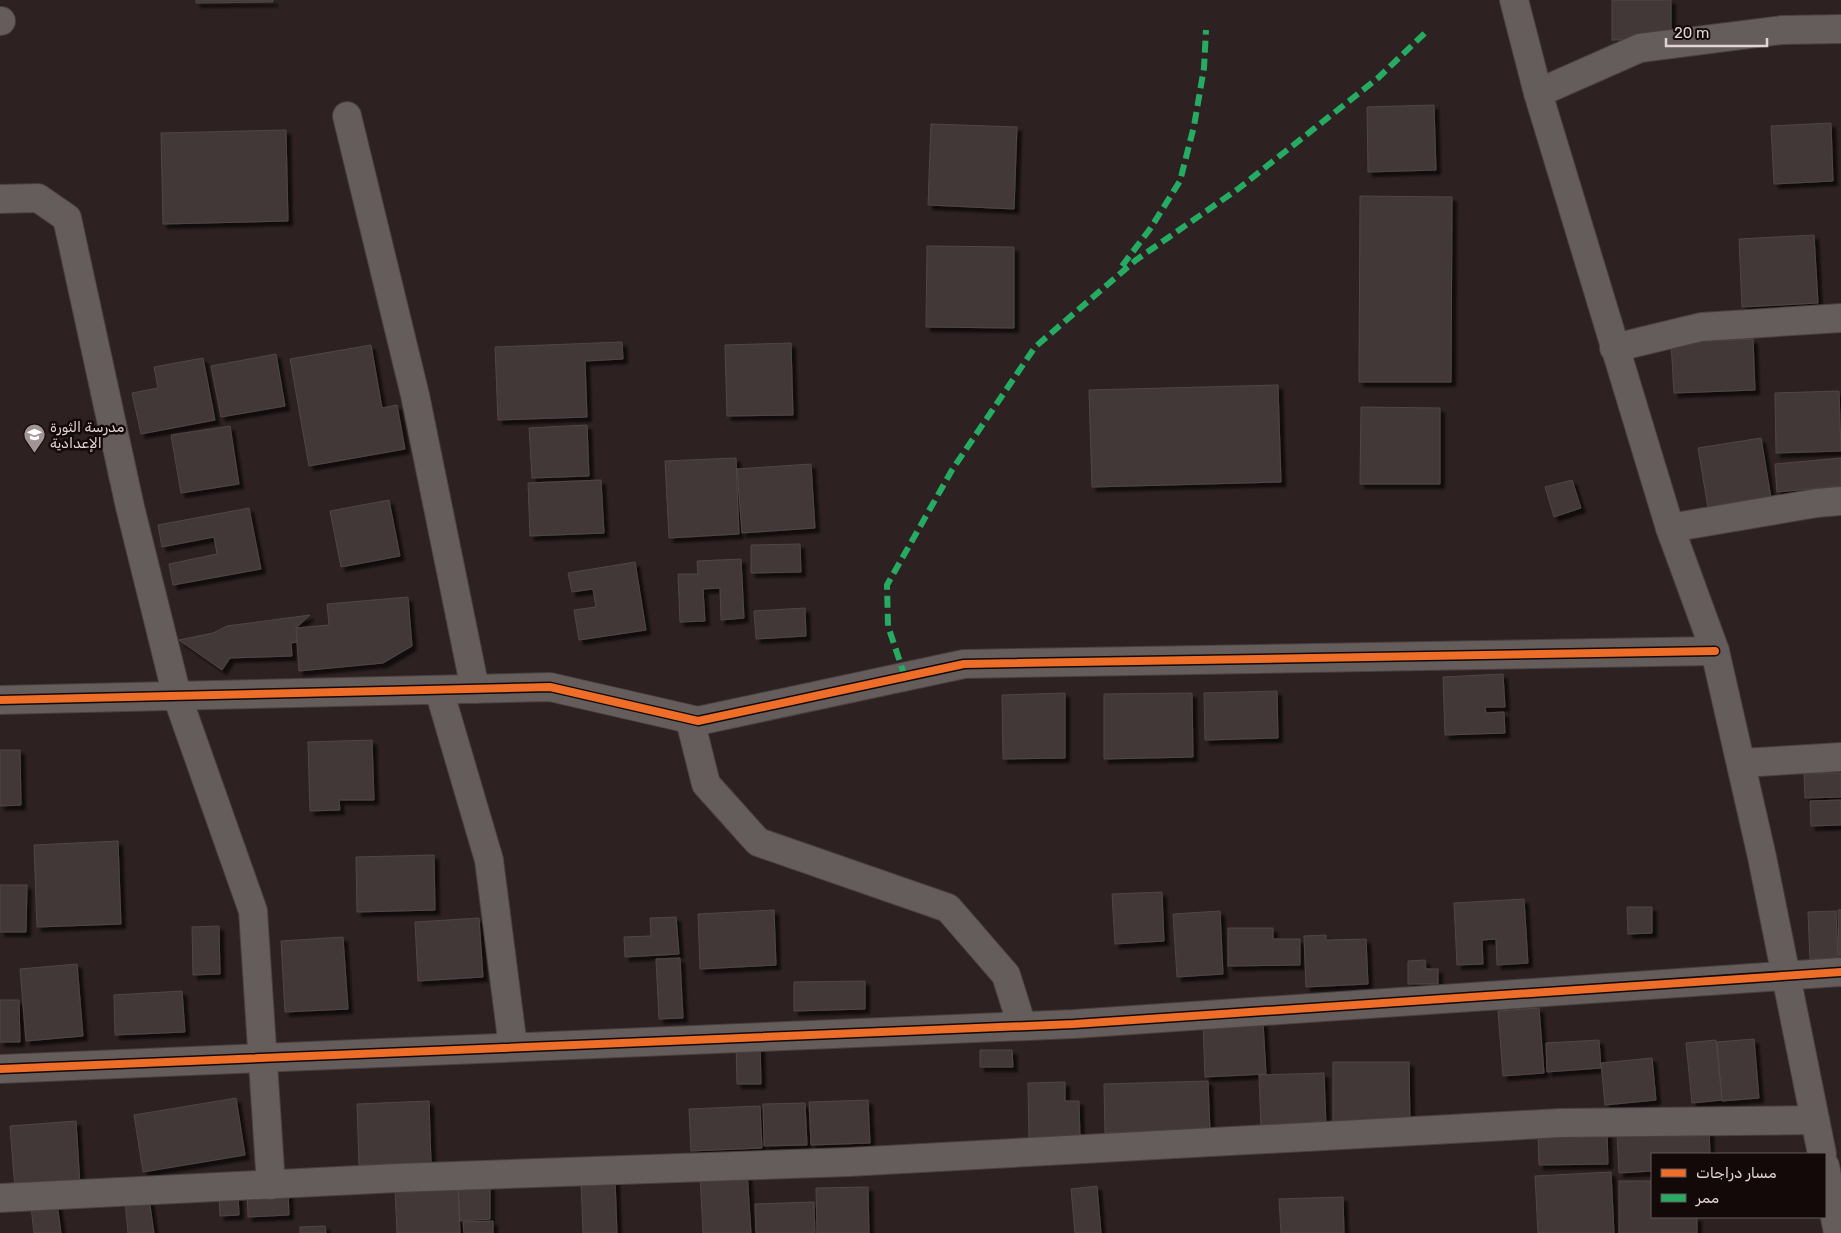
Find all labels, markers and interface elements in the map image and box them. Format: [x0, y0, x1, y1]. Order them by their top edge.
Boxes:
scale bar [1666, 15, 1767, 47]
text: 20 m [1674, 24, 1709, 42]
place label: مدرسة الثورة الإعدادية [50, 419, 125, 452]
school or university icon: مدرسة الثورة الإعدادية [22, 423, 46, 454]
legend [1651, 1153, 1826, 1218]
text: مسار دراجات [1696, 1164, 1777, 1182]
text: ممر [1695, 1189, 1719, 1207]

